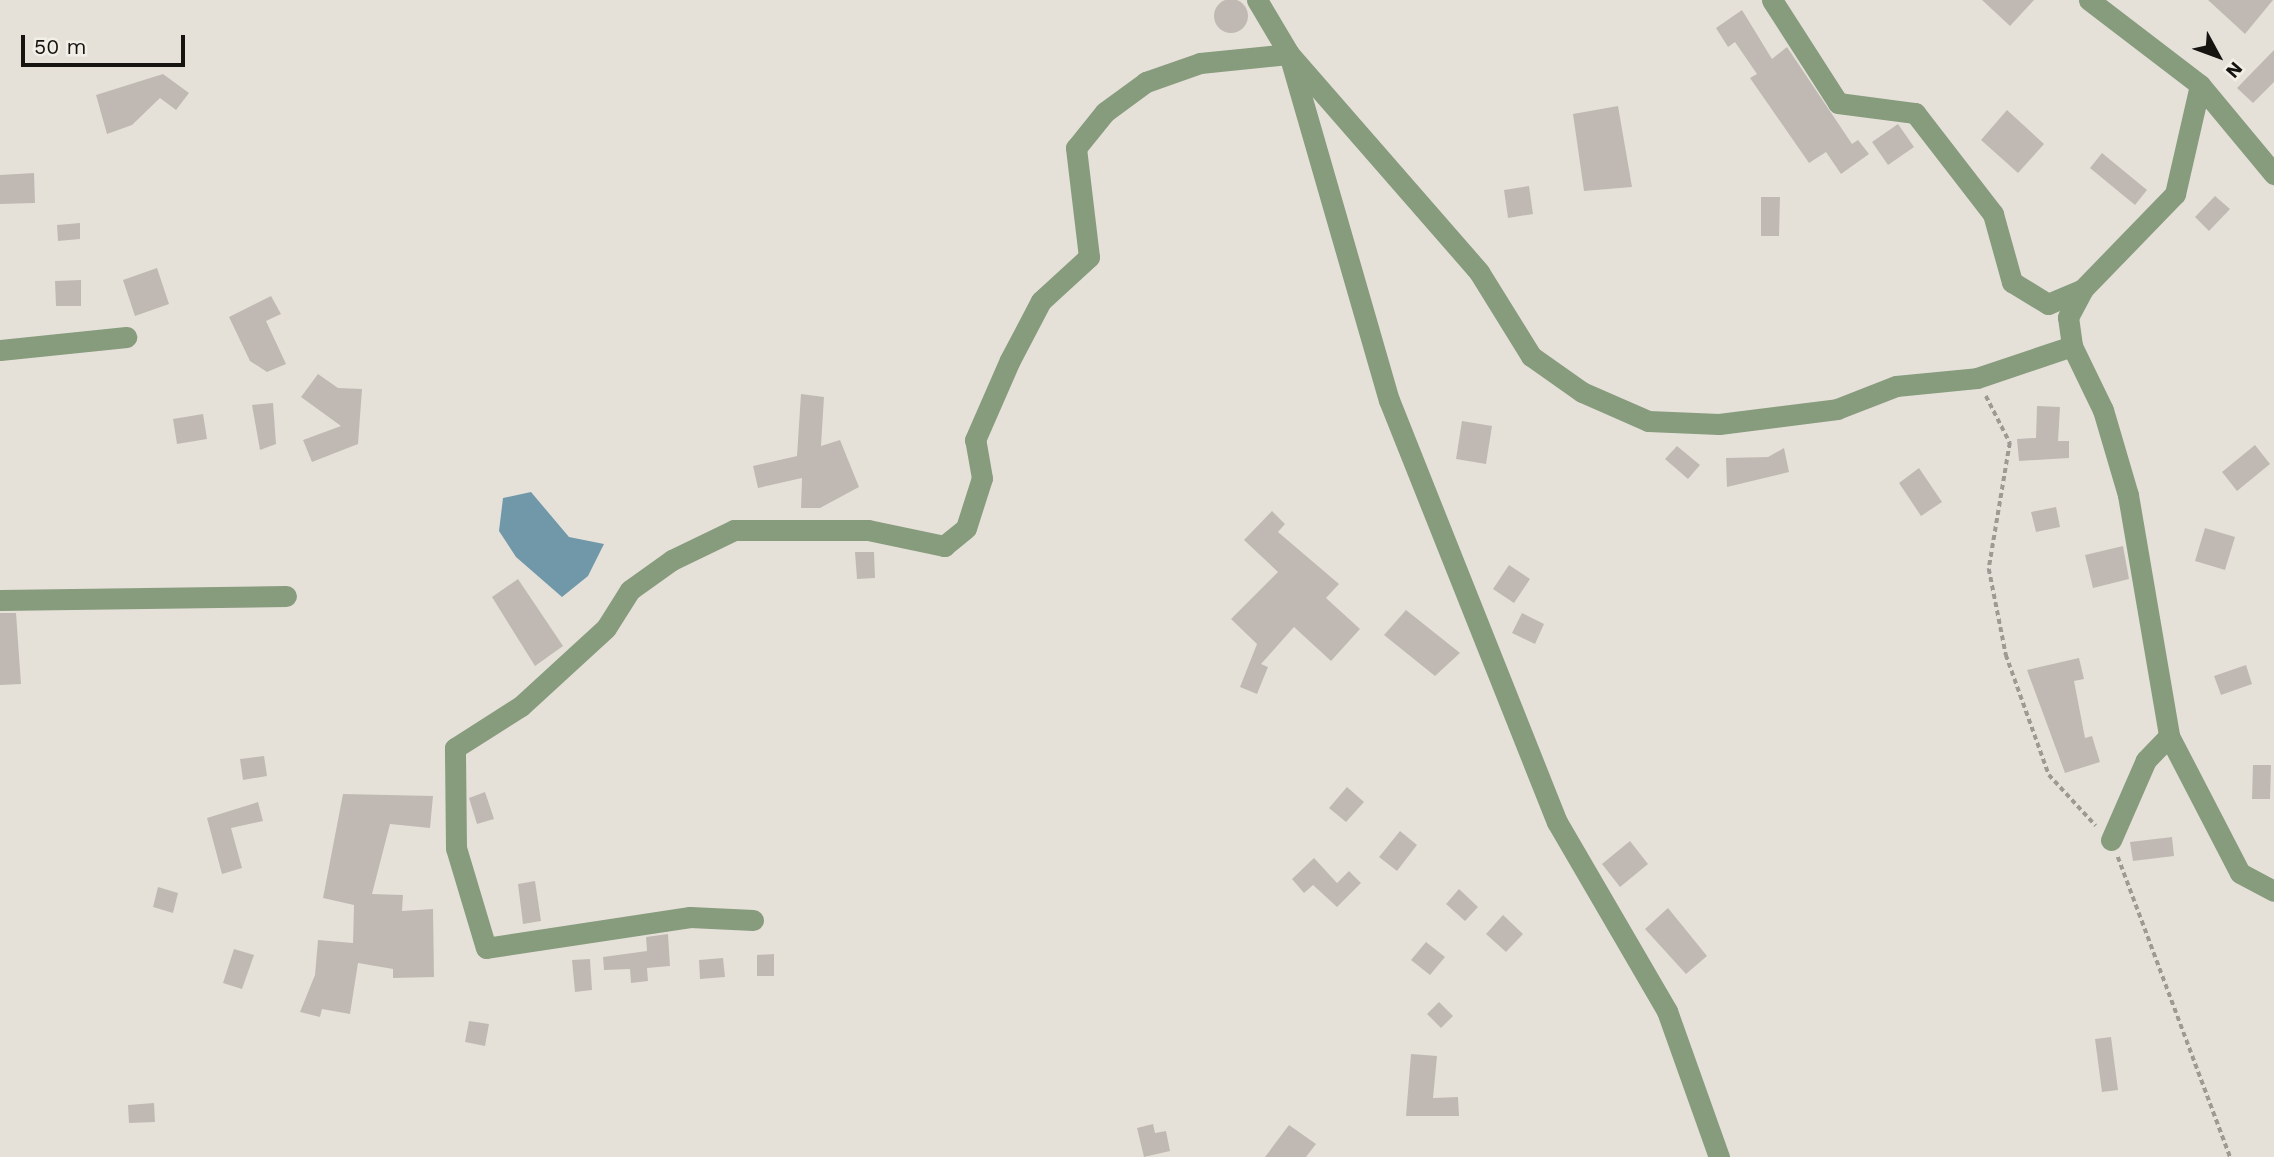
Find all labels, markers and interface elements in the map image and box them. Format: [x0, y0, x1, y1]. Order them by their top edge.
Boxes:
scale bar [24, 21, 189, 65]
north arrow [2183, 21, 2253, 91]
text: 50 m [34, 34, 86, 59]
text: N [2221, 57, 2248, 83]

